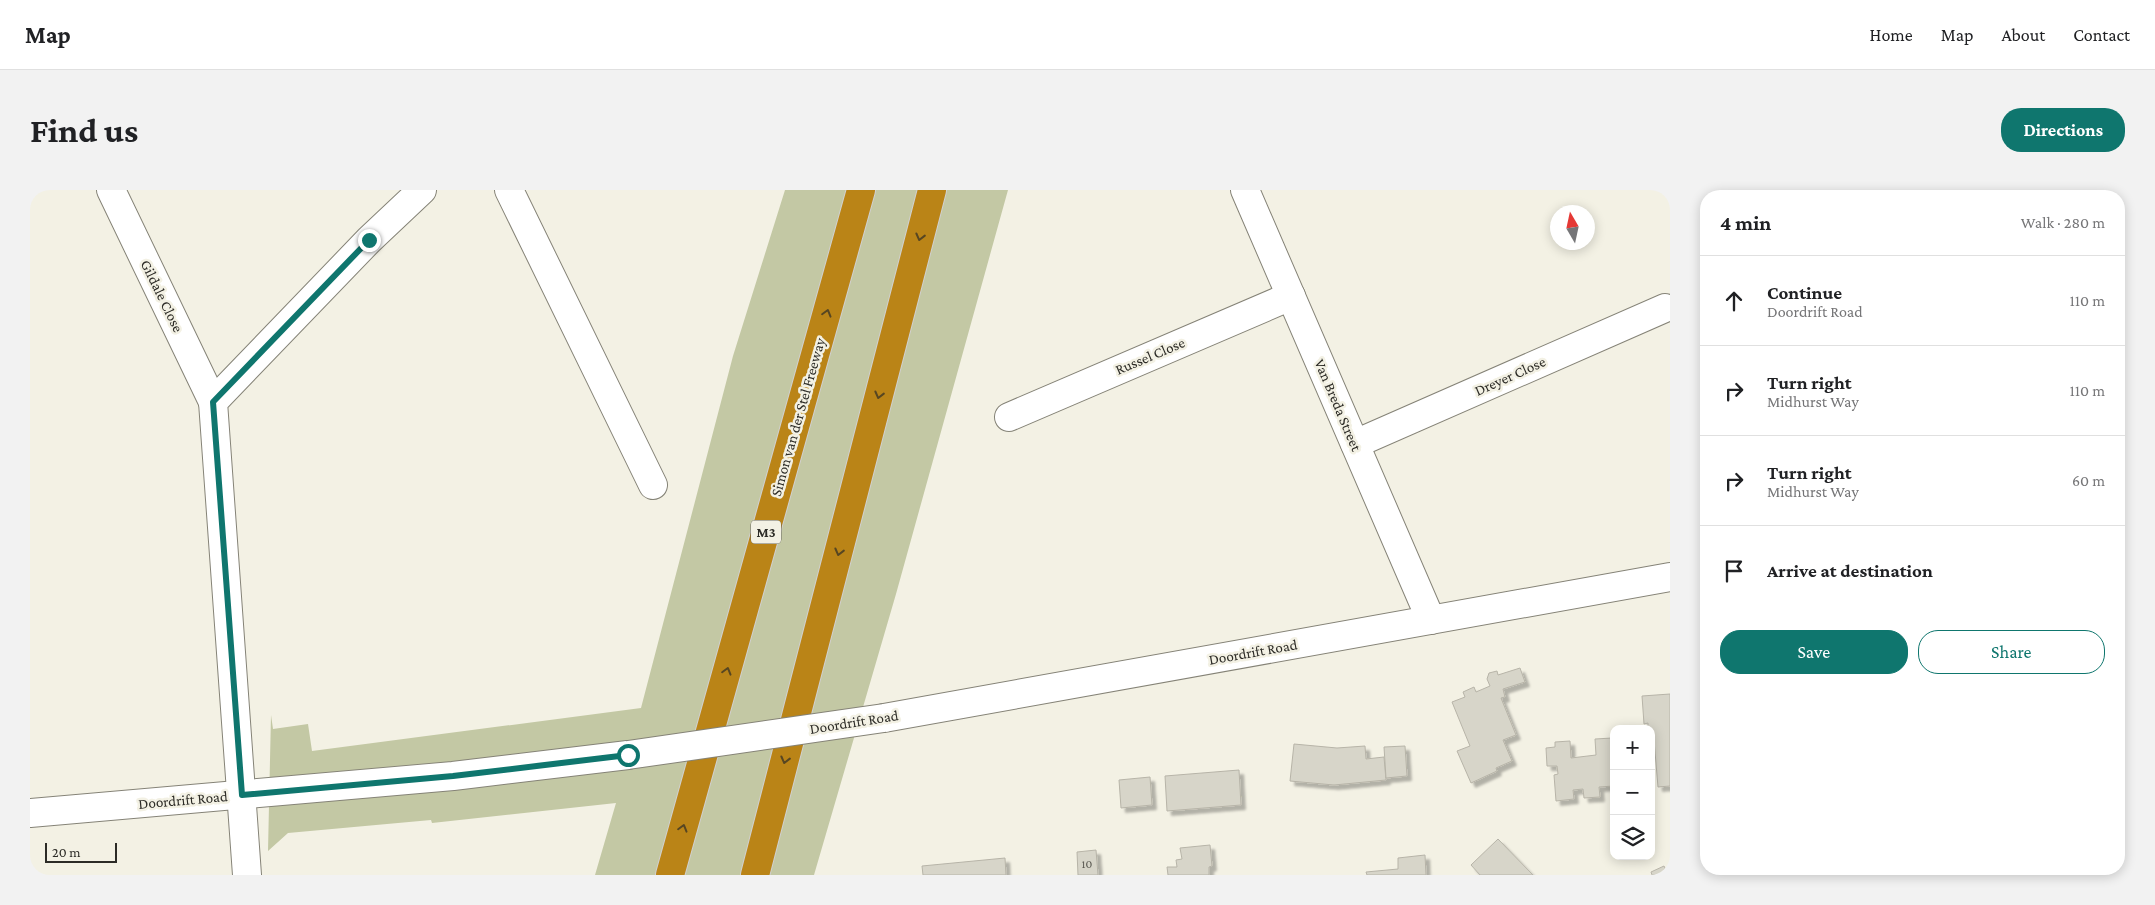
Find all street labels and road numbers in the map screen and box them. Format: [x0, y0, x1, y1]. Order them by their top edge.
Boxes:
street label: Gildale Close [138, 257, 187, 335]
street label: Russel Close [1113, 334, 1188, 378]
street label: Simon van der Stel Freeway [768, 336, 829, 498]
street label: Dreyer Close [1472, 353, 1549, 400]
street label: Van Breda Street [1311, 357, 1365, 454]
road number: M3 [751, 521, 781, 544]
street label: Doordrift Road [1207, 636, 1299, 668]
street label: Doordrift Road [808, 707, 900, 737]
street label: Doordrift Road [138, 788, 228, 812]

